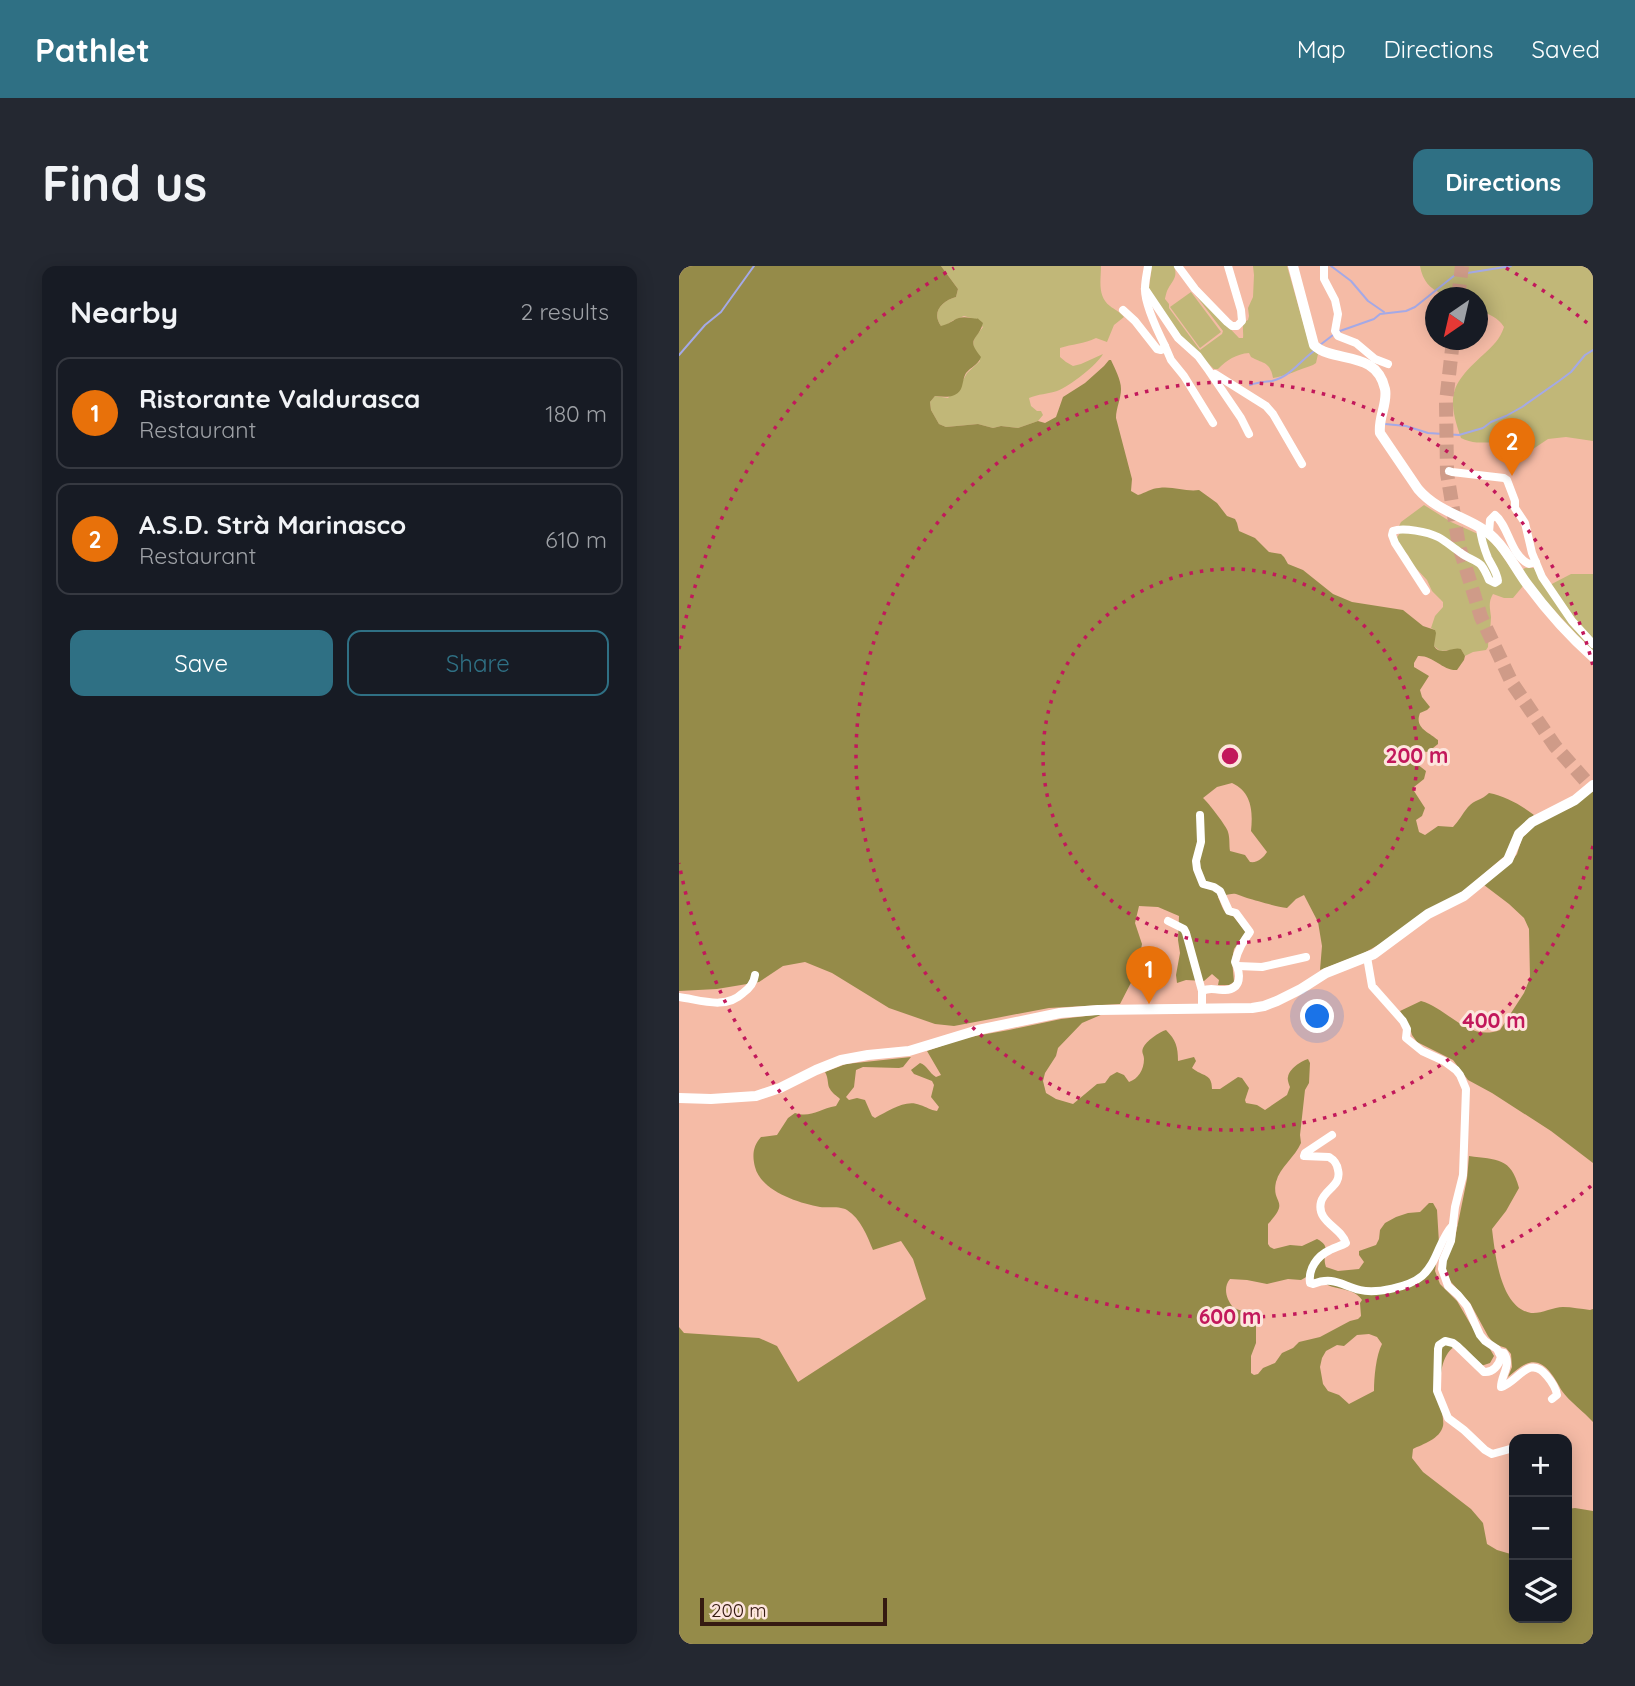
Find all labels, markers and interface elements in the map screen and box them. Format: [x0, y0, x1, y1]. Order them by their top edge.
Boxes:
text: Pathlet [35, 29, 150, 70]
text: Map [1297, 34, 1346, 64]
text: Directions [1384, 34, 1494, 64]
text: Saved [1532, 34, 1600, 64]
button: Directions [1413, 149, 1593, 215]
text: Find us [42, 152, 207, 213]
north arrow [1425, 287, 1488, 350]
text: Nearby [70, 293, 178, 331]
text: 2 results [520, 297, 609, 326]
text: Ristorante Valdurasca [139, 382, 420, 415]
text: 1 [91, 399, 99, 428]
text: 180 m [545, 399, 607, 428]
text: Restaurant [139, 415, 256, 444]
pin: 2 [1489, 418, 1535, 476]
text: A.S.D. Strà Marinasco [139, 508, 406, 541]
text: 2 [88, 525, 102, 554]
text: 610 m [545, 525, 607, 554]
text: Restaurant [139, 541, 256, 570]
button: Save [70, 630, 333, 696]
button: Share [347, 630, 609, 696]
text: 200 m [1386, 742, 1448, 768]
centre of rings [1218, 744, 1242, 768]
pin: 1 [1126, 946, 1172, 1004]
your location [1300, 999, 1334, 1033]
text: 400 m [1462, 1007, 1526, 1033]
text: 600 m [1199, 1303, 1261, 1329]
map controls [1509, 1434, 1572, 1623]
button: + [1509, 1434, 1572, 1497]
button: − [1509, 1497, 1572, 1560]
button: layers [1509, 1560, 1572, 1623]
scale bar [700, 1595, 887, 1627]
text: 200 m [711, 1598, 767, 1622]

